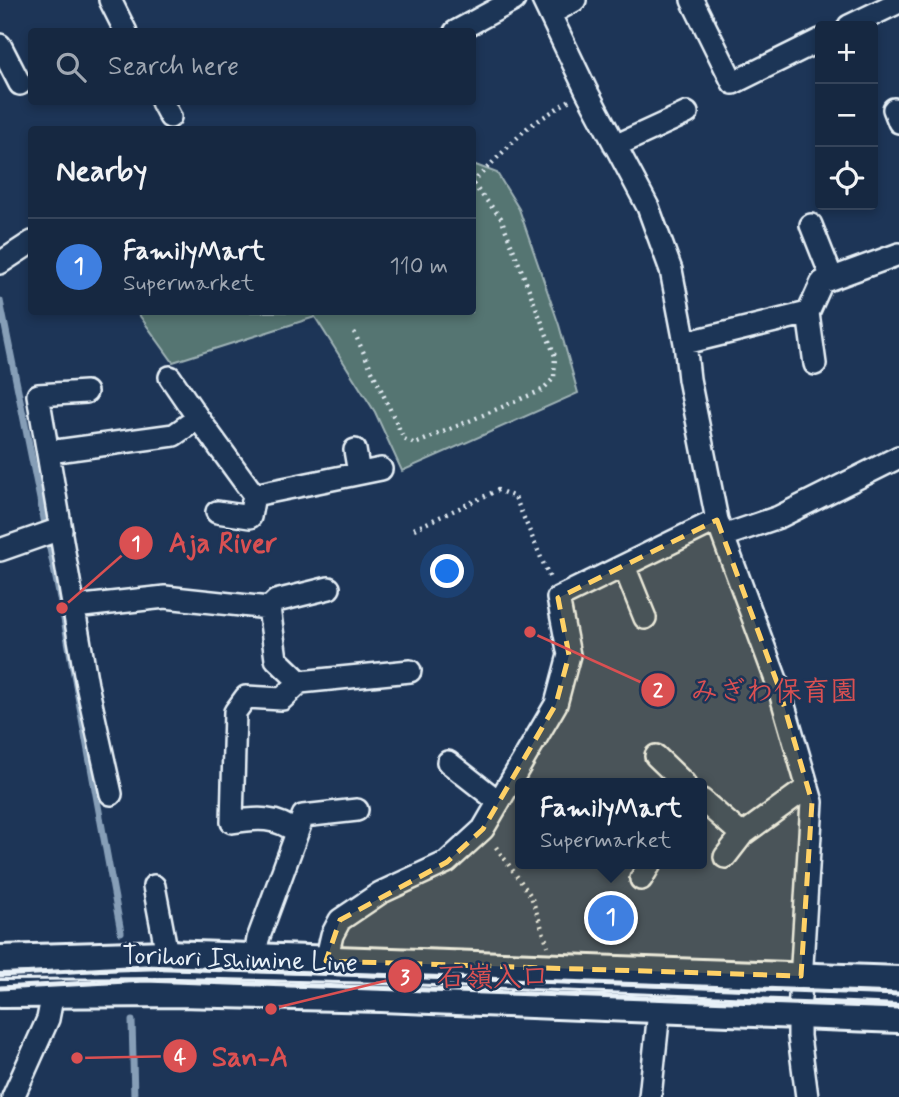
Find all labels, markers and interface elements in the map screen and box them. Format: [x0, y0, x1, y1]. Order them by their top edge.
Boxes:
map controls [815, 21, 878, 210]
button: + [815, 21, 878, 84]
search box [28, 28, 476, 105]
icon: search [52, 48, 90, 86]
text: Search here [108, 50, 239, 84]
button: − [815, 84, 878, 147]
button: locate [815, 147, 878, 210]
text: Nearby [56, 152, 147, 191]
text: FamilyMart [123, 235, 265, 269]
text: 1 [74, 252, 84, 282]
text: 110 m [389, 252, 448, 282]
text: Supermarket [123, 269, 254, 299]
callout: Aja River [118, 518, 292, 567]
text: Aja River [169, 526, 277, 563]
text: 1 [131, 530, 141, 558]
your location [430, 554, 464, 588]
callout: みぎわ保育園 [641, 666, 872, 715]
text: みぎわ保育園 [690, 674, 858, 711]
text: 2 [653, 677, 664, 705]
popup [515, 778, 707, 869]
text: FamilyMart [540, 792, 682, 826]
text: Supermarket [540, 826, 671, 856]
pin: 1 [588, 892, 634, 944]
street label: Torihori Ishimine Line [121, 939, 358, 981]
callout: 石嶺入口 [388, 952, 563, 1001]
text: 石嶺入口 [437, 960, 549, 997]
text: 3 [400, 964, 410, 992]
callout: San-A [163, 1032, 302, 1081]
text: San-A [212, 1040, 288, 1077]
text: 4 [174, 1044, 187, 1072]

